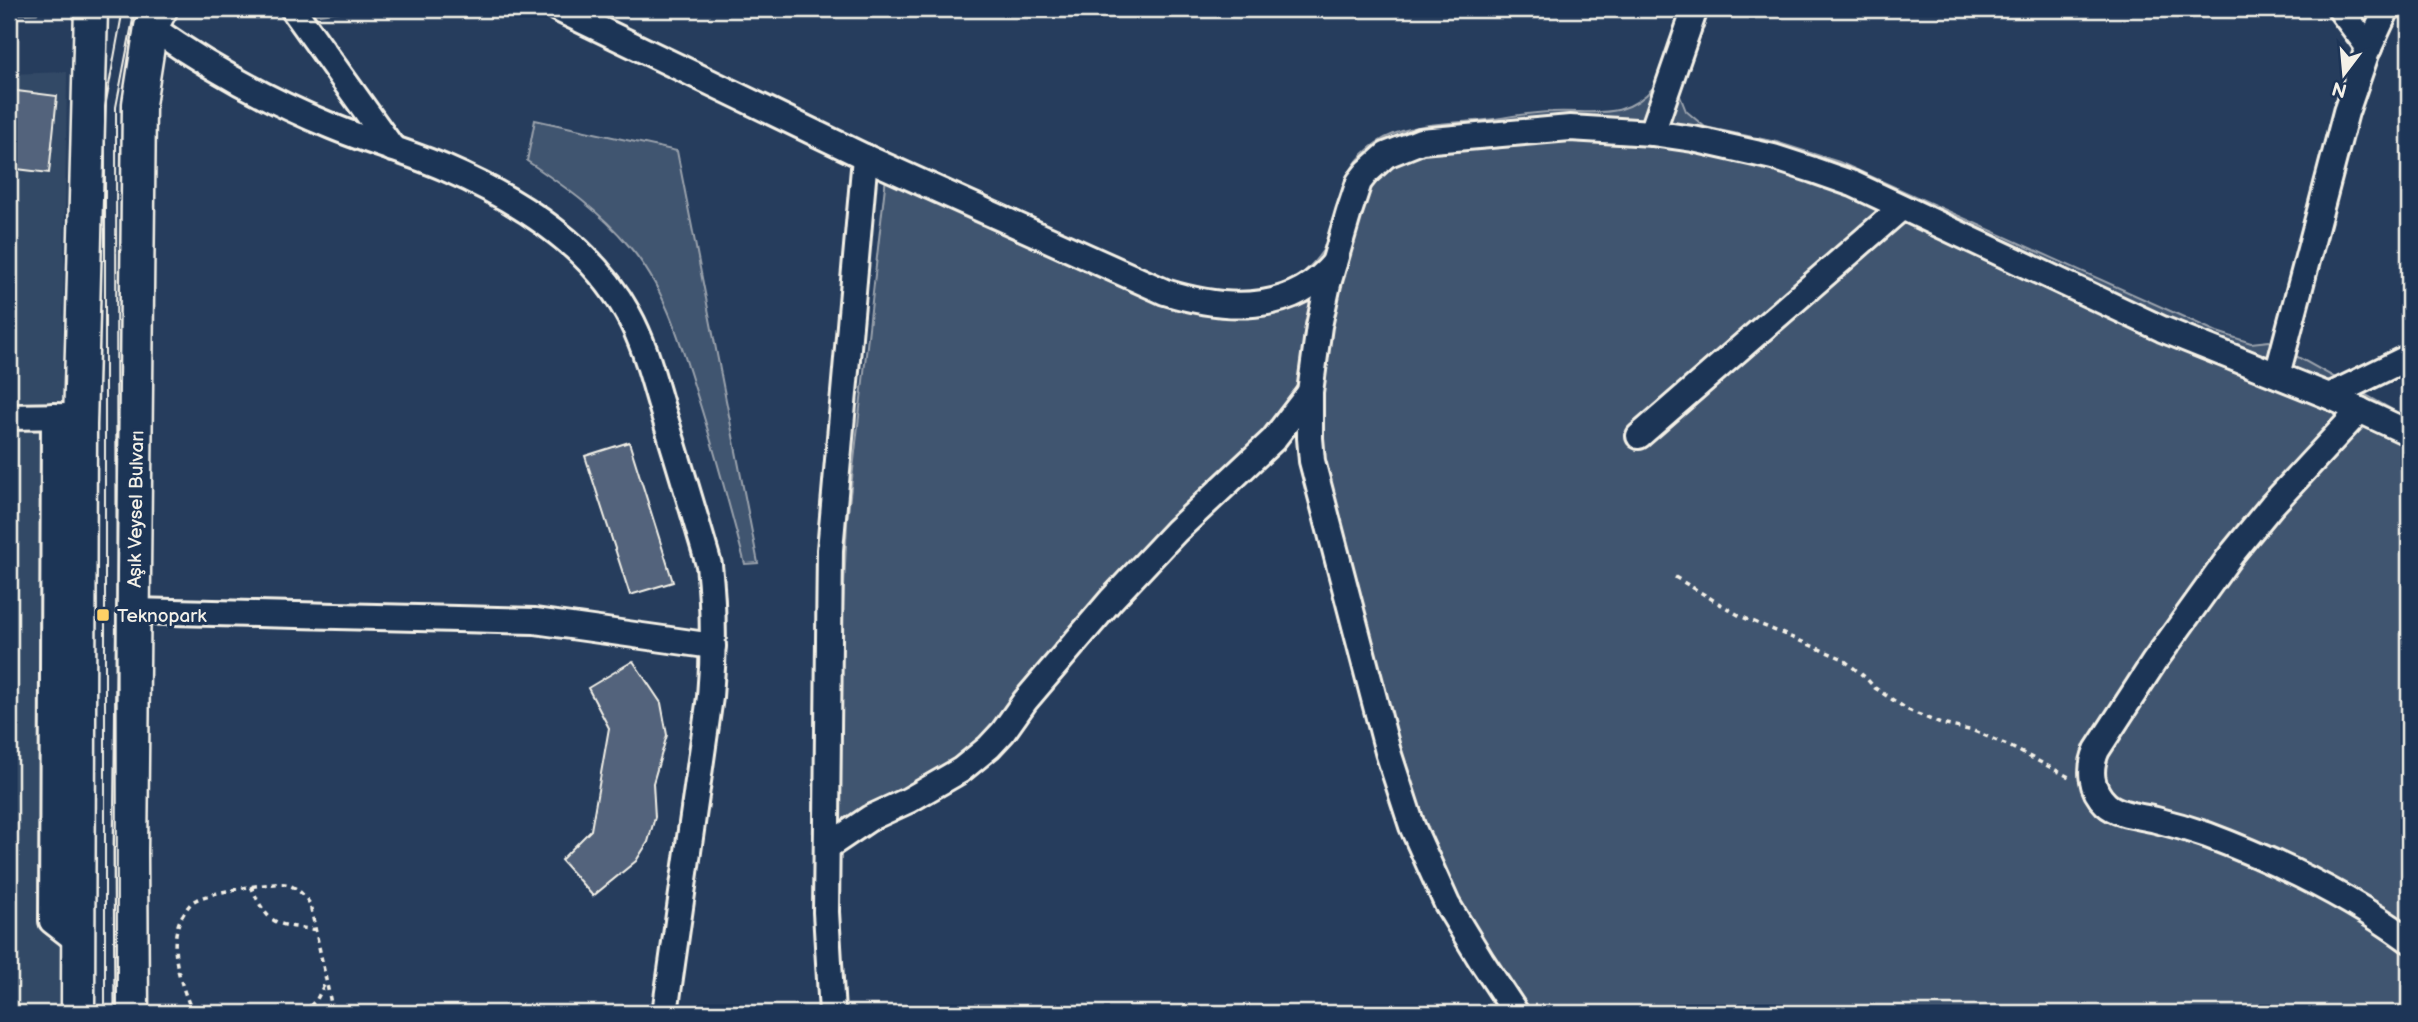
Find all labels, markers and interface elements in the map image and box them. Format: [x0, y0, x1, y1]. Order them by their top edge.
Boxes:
north arrow [2310, 38, 2380, 108]
text: N [2330, 76, 2350, 102]
street label: Aşık Veysel Bulvarı [124, 430, 149, 588]
place label: Teknopark [117, 605, 207, 628]
marker: Teknopark [95, 607, 111, 623]

